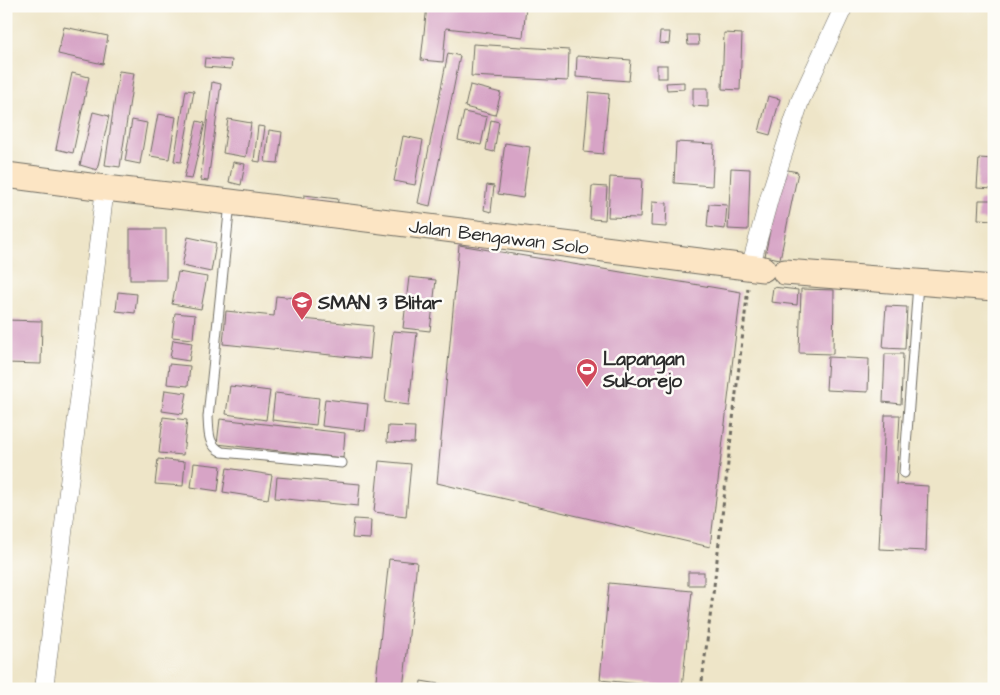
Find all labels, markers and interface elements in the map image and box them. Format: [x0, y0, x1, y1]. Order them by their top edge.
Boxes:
street label: Jalan Bengawan Solo [407, 213, 591, 263]
school or university icon: SMAN 3 Blitar [290, 290, 314, 321]
place label: SMAN 3 Blitar [317, 290, 443, 317]
place label: Lapangan Sukorejo [602, 346, 685, 395]
sports icon: Lapangan Sukorejo [575, 357, 599, 388]

